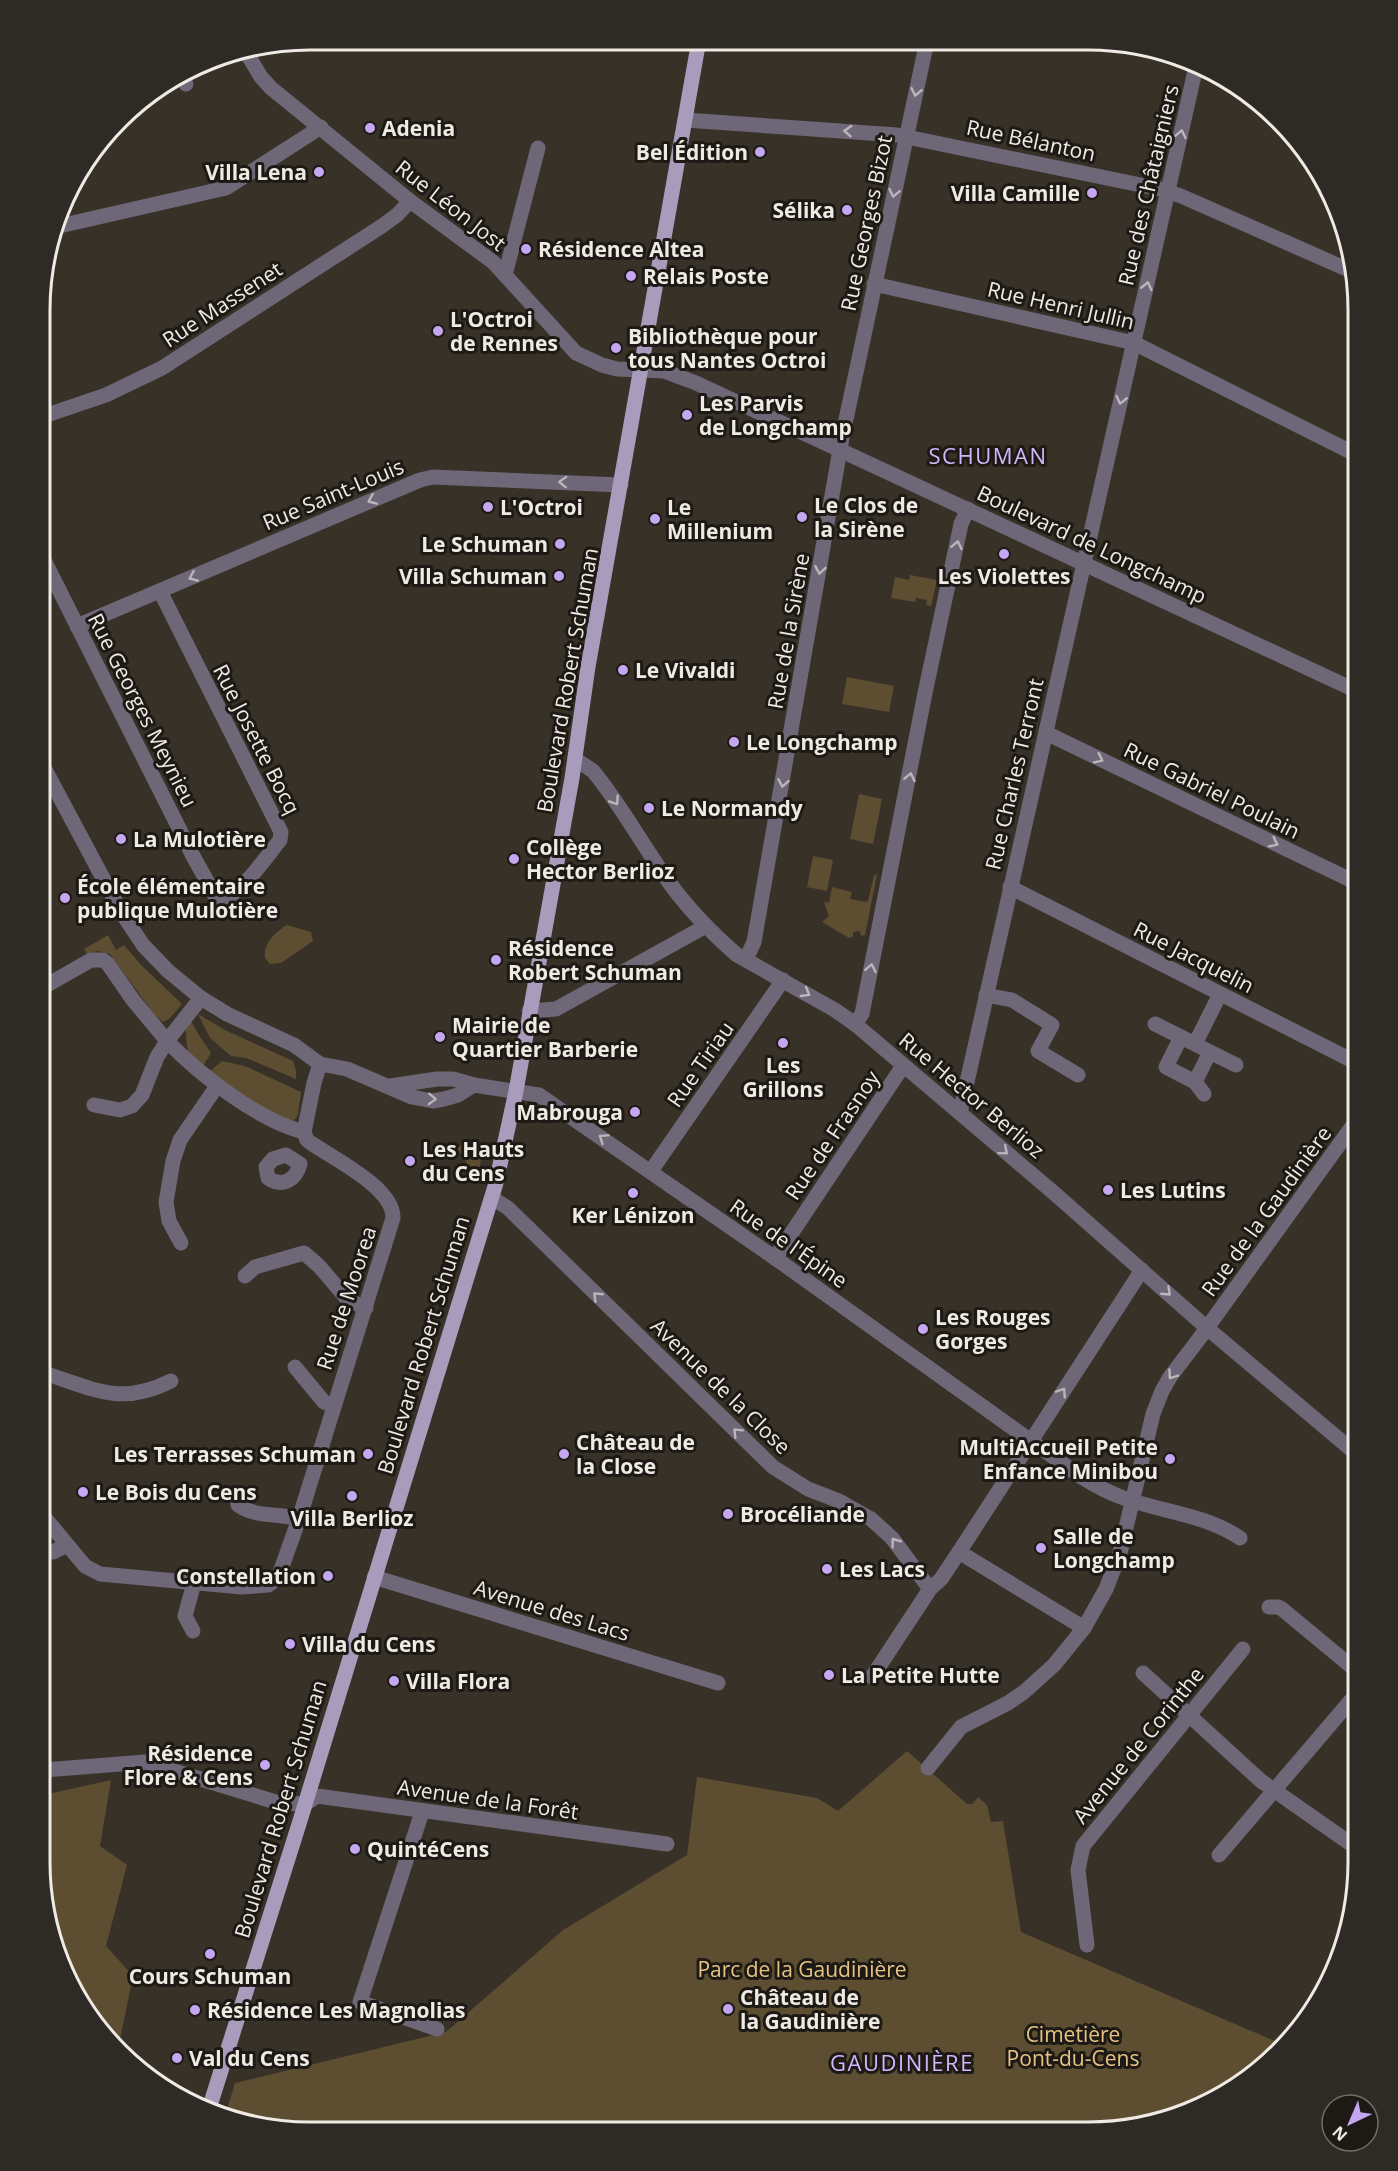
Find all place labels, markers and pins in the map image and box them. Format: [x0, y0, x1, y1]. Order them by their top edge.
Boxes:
place label: Adenia [382, 114, 455, 142]
marker: Adenia [363, 121, 377, 135]
place label: Bel Édition [636, 138, 748, 166]
marker: Bel Édition [753, 145, 767, 159]
place label: Villa Lena [205, 158, 307, 186]
marker: Villa Lena [312, 165, 326, 179]
place label: Villa Camille [951, 179, 1080, 207]
marker: Villa Camille [1085, 186, 1099, 200]
place label: Sélika [773, 196, 835, 224]
marker: Sélika [840, 203, 854, 217]
place label: Résidence Altea [538, 235, 704, 263]
marker: Résidence Altea [519, 242, 533, 256]
place label: Relais Poste [643, 262, 769, 290]
marker: Relais Poste [624, 269, 638, 283]
place label: L'Octroi de Rennes [450, 305, 558, 357]
place label: Bibliothèque pour tous Nantes Octroi [628, 322, 826, 374]
marker: L'Octroi de Rennes [431, 324, 445, 338]
marker: Bibliothèque pour tous Nantes Octroi [609, 341, 623, 355]
place label: Les Parvis de Longchamp [699, 389, 852, 441]
marker: Les Parvis de Longchamp [680, 408, 694, 422]
place label: Le Clos de la Sirène [814, 491, 918, 543]
place label: L'Octroi [500, 493, 583, 521]
place label: Le Millenium [667, 493, 773, 545]
marker: L'Octroi [481, 500, 495, 514]
marker: Le Clos de la Sirène [795, 510, 809, 524]
marker: Le Millenium [648, 512, 662, 526]
place label: Le Schuman [421, 530, 548, 558]
marker: Le Schuman [553, 537, 567, 551]
marker: Les Violettes [997, 547, 1011, 561]
place label: Villa Schuman [399, 562, 547, 590]
place label: Les Violettes [937, 562, 1071, 590]
marker: Villa Schuman [552, 569, 566, 583]
place label: Le Vivaldi [635, 656, 736, 684]
marker: Le Vivaldi [616, 663, 630, 677]
place label: Le Longchamp [746, 728, 897, 756]
marker: Le Longchamp [727, 735, 741, 749]
place label: Le Normandy [661, 794, 803, 822]
marker: Le Normandy [642, 801, 656, 815]
place label: La Mulotière [133, 825, 266, 853]
marker: La Mulotière [114, 832, 128, 846]
place label: Collège Hector Berlioz [526, 833, 675, 885]
marker: Collège Hector Berlioz [507, 852, 521, 866]
place label: École élémentaire publique Mulotière [77, 872, 278, 924]
marker: École élémentaire publique Mulotière [58, 891, 72, 905]
place label: Résidence Robert Schuman [508, 934, 682, 986]
marker: Résidence Robert Schuman [489, 953, 503, 967]
place label: Mairie de Quartier Barberie [452, 1011, 638, 1063]
marker: Mairie de Quartier Barberie [433, 1030, 447, 1044]
marker: Les Grillons [776, 1036, 790, 1050]
place label: Les Grillons [742, 1051, 824, 1103]
place label: Mabrouga [516, 1098, 623, 1126]
marker: Mabrouga [628, 1105, 642, 1119]
place label: Les Hauts du Cens [422, 1135, 524, 1187]
marker: Les Hauts du Cens [403, 1154, 417, 1168]
place label: Les Lutins [1120, 1176, 1226, 1204]
marker: Les Lutins [1101, 1183, 1115, 1197]
marker: Ker Lénizon [626, 1186, 640, 1200]
place label: Ker Lénizon [572, 1201, 694, 1229]
place label: Les Rouges Gorges [935, 1303, 1051, 1355]
marker: Les Rouges Gorges [916, 1322, 930, 1336]
place label: Château de la Close [576, 1428, 695, 1480]
place label: MultiAccueil Petite Enfance Minibou [959, 1433, 1158, 1485]
place label: Les Terrasses Schuman [113, 1440, 356, 1468]
marker: Les Terrasses Schuman [361, 1447, 375, 1461]
marker: Château de la Close [557, 1447, 571, 1461]
marker: MultiAccueil Petite Enfance Minibou [1163, 1452, 1177, 1466]
place label: Le Bois du Cens [95, 1478, 257, 1506]
marker: Le Bois du Cens [76, 1485, 90, 1499]
marker: Villa Berlioz [345, 1489, 359, 1503]
place label: Brocéliande [740, 1500, 865, 1528]
place label: Villa Berlioz [290, 1504, 414, 1532]
marker: Brocéliande [721, 1507, 735, 1521]
place label: Salle de Longchamp [1053, 1522, 1175, 1574]
marker: Salle de Longchamp [1034, 1541, 1048, 1555]
place label: Les Lacs [839, 1555, 925, 1583]
place label: Constellation [176, 1562, 316, 1590]
marker: Les Lacs [820, 1562, 834, 1576]
marker: Constellation [321, 1569, 335, 1583]
place label: Villa du Cens [302, 1630, 436, 1658]
marker: Villa du Cens [283, 1637, 297, 1651]
place label: La Petite Hutte [841, 1661, 1000, 1689]
place label: Villa Flora [406, 1667, 510, 1695]
marker: La Petite Hutte [822, 1668, 836, 1682]
marker: Villa Flora [387, 1674, 401, 1688]
place label: Résidence Flore & Cens [123, 1739, 253, 1791]
marker: Résidence Flore & Cens [258, 1758, 272, 1772]
place label: QuintéCens [367, 1835, 489, 1863]
marker: QuintéCens [348, 1842, 362, 1856]
marker: Cours Schuman [203, 1947, 217, 1961]
place label: Cours Schuman [129, 1962, 291, 1990]
place label: Château de la Gaudinière [740, 1983, 881, 2035]
place label: Résidence Les Magnolias [207, 1996, 466, 2024]
marker: Château de la Gaudinière [721, 2002, 735, 2016]
marker: Résidence Les Magnolias [188, 2003, 202, 2017]
place label: Val du Cens [189, 2044, 310, 2072]
marker: Val du Cens [170, 2051, 184, 2065]

